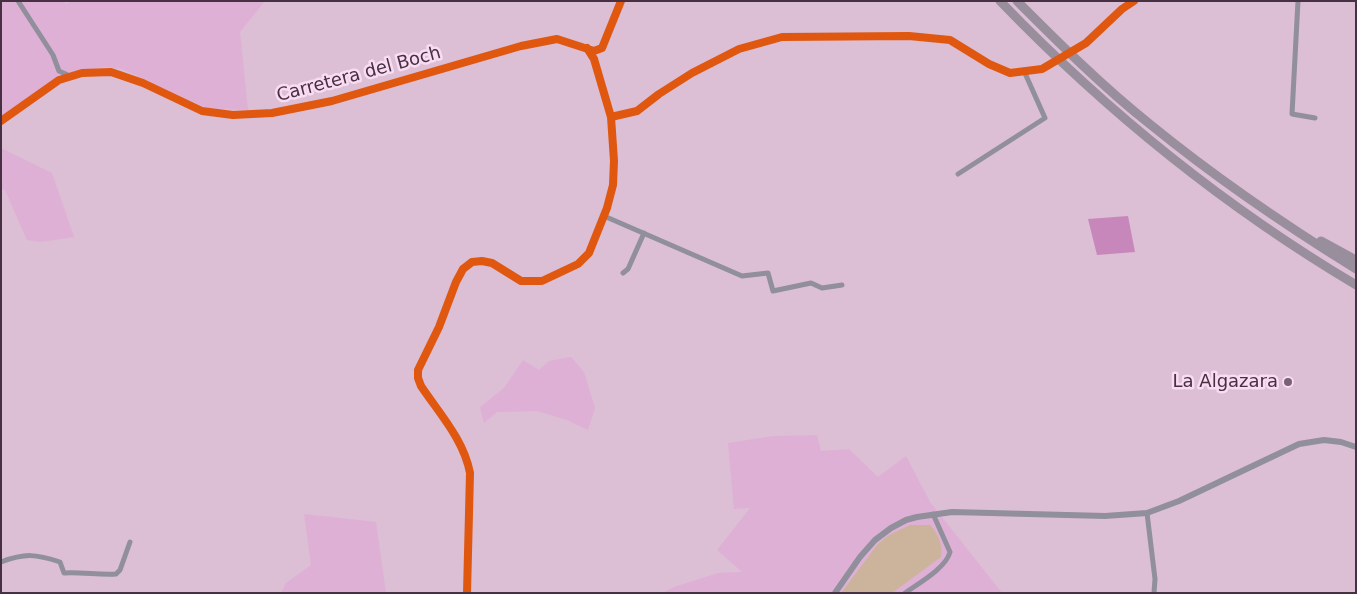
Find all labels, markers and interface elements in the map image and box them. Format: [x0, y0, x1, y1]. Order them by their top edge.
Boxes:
street label: Carretera del Boch [275, 43, 443, 107]
place label: La Algazara [1173, 371, 1278, 393]
marker: La Algazara [1282, 376, 1294, 388]

